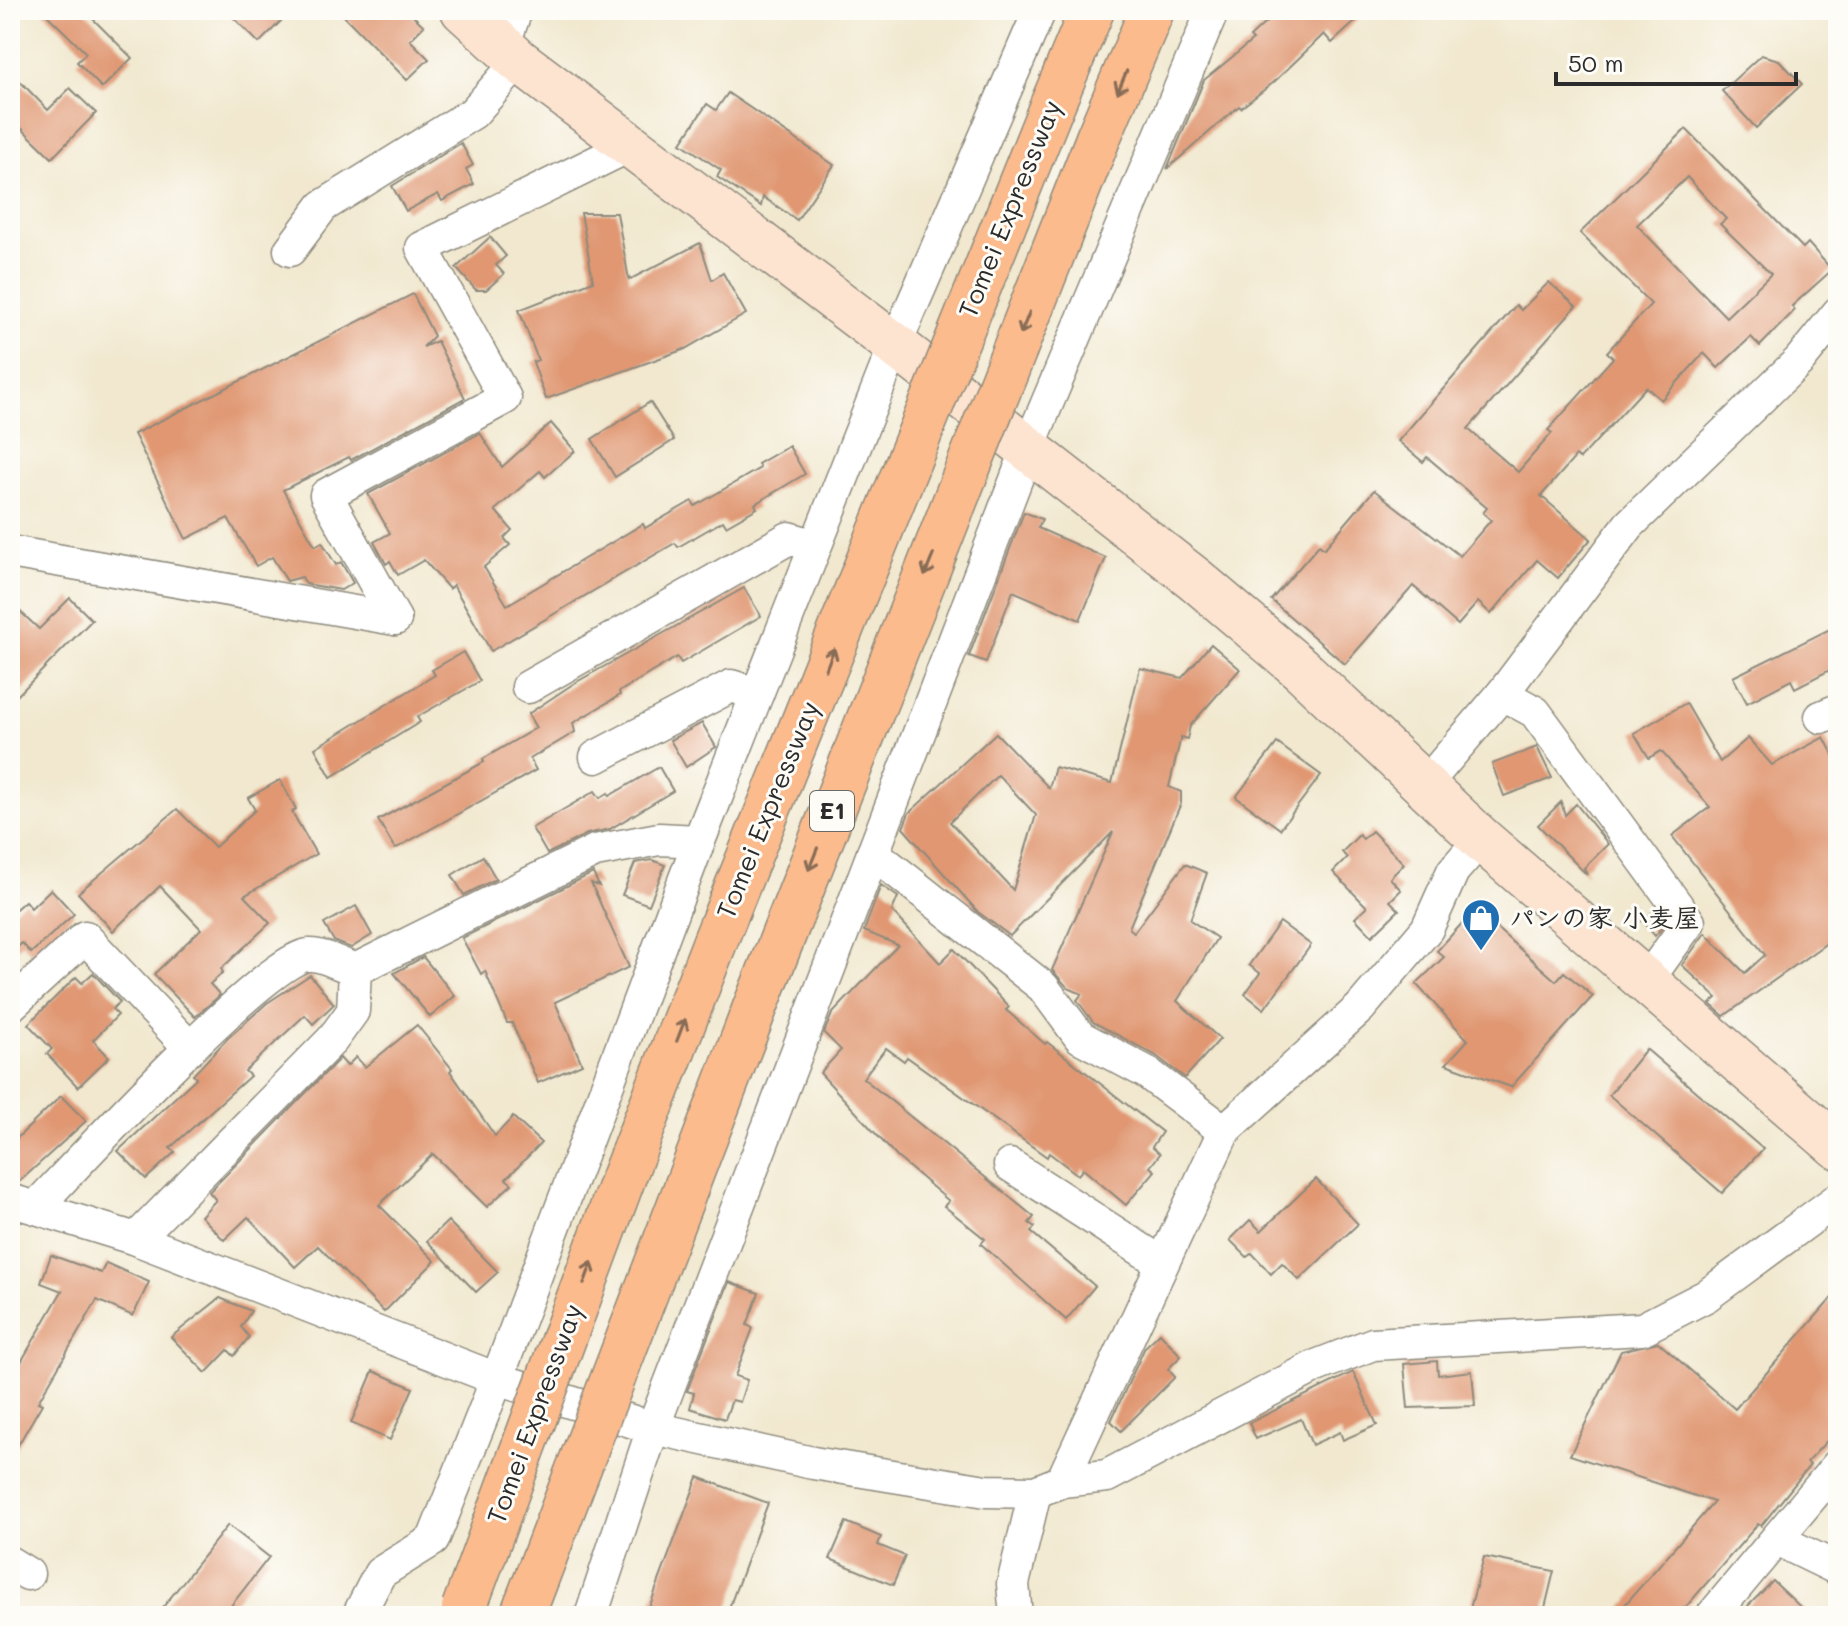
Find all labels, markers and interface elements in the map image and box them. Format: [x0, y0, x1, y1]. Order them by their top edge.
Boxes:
scale bar [1556, 36, 1796, 86]
text: 50 m [1568, 47, 1624, 78]
one-way arrow [1113, 69, 1128, 94]
street label: Tomei Expressway [950, 95, 1068, 322]
one-way arrow [1017, 310, 1031, 335]
one-way arrow [921, 552, 935, 577]
one-way arrow [823, 647, 838, 672]
street label: Tomei Expressway [708, 696, 826, 923]
road number: E1 [810, 791, 854, 831]
one-way arrow [805, 846, 819, 871]
shop icon: パンの家 小麦屋 [1460, 897, 1502, 952]
place label: パンの家 小麦屋 [1509, 900, 1700, 934]
one-way arrow [674, 1018, 689, 1043]
one-way arrow [582, 1261, 596, 1286]
street label: Tomei Expressway [478, 1299, 590, 1528]

